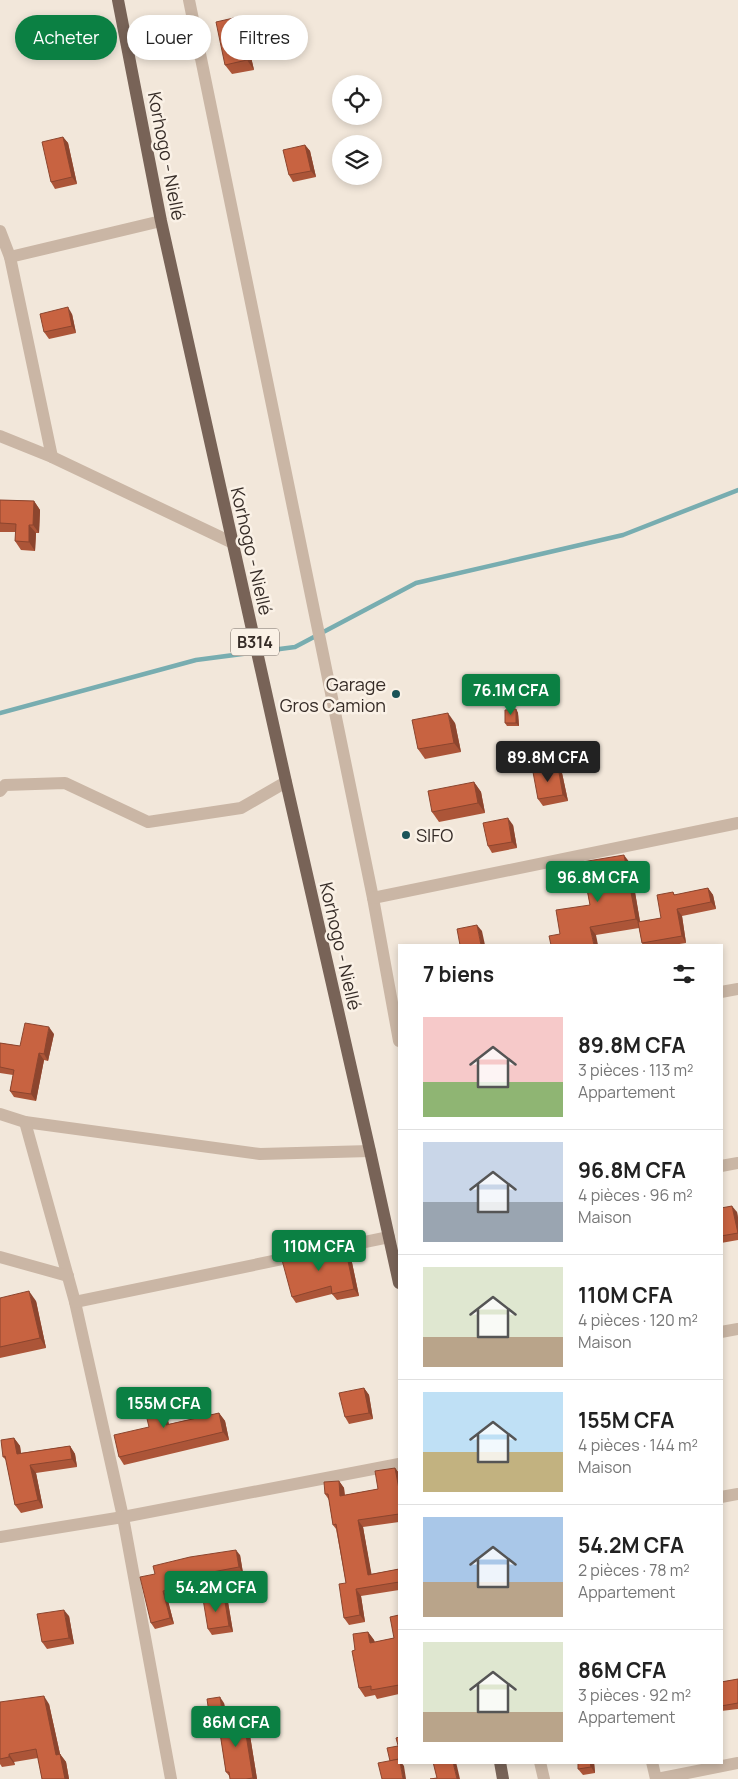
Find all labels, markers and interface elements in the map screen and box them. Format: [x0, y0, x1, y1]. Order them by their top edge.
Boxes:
chip: Acheter [15, 15, 117, 60]
chip: Louer [127, 15, 211, 60]
chip: Filtres [221, 15, 308, 60]
map controls [332, 75, 382, 185]
button: locate [332, 75, 382, 125]
street label: Korhogo - Niellé [143, 90, 191, 222]
button: layers [332, 135, 382, 185]
street label: Korhogo - Niellé [226, 485, 278, 617]
road number: B314 [231, 628, 279, 656]
place label: Garage Gros Camion [280, 672, 386, 717]
pin: 76.1M CFA [454, 674, 568, 716]
text: 76.1M CFA [473, 679, 549, 701]
marker: Garage Gros Camion [390, 688, 402, 700]
pin: 89.8M CFA [491, 740, 605, 783]
text: 89.8M CFA [507, 746, 589, 768]
place label: SIFO [416, 823, 453, 847]
marker: SIFO [400, 829, 412, 841]
pin: 96.8M CFA [541, 860, 655, 903]
text: 96.8M CFA [557, 866, 639, 888]
street label: Korhogo - Niellé [315, 880, 367, 1012]
text: 7 biens [423, 960, 494, 988]
icon: filters [670, 960, 698, 988]
text: 89.8M CFA [578, 1031, 686, 1059]
icon: home [463, 1037, 523, 1097]
text: 3 pièces · 113 m² [578, 1059, 694, 1081]
text: Appartement [578, 1081, 675, 1103]
text: 96.8M CFA [578, 1156, 686, 1184]
icon: home [463, 1162, 523, 1222]
text: 4 pièces · 96 m² [578, 1184, 693, 1206]
text: Maison [578, 1206, 631, 1228]
pin: 110M CFA [267, 1230, 371, 1272]
text: 110M CFA [283, 1235, 355, 1257]
text: 110M CFA [578, 1281, 673, 1309]
icon: home [463, 1287, 523, 1347]
text: 4 pièces · 120 m² [578, 1309, 698, 1331]
text: Maison [578, 1331, 631, 1353]
pin: 155M CFA [112, 1386, 216, 1429]
text: 155M CFA [127, 1392, 201, 1414]
text: 155M CFA [578, 1406, 674, 1434]
icon: home [463, 1412, 523, 1472]
text: 4 pièces · 144 m² [578, 1434, 698, 1456]
text: Maison [578, 1456, 631, 1478]
text: 54.2M CFA [578, 1531, 684, 1559]
icon: home [463, 1537, 523, 1597]
text: 2 pièces · 78 m² [578, 1559, 690, 1581]
pin: 54.2M CFA [159, 1570, 273, 1613]
text: 54.2M CFA [176, 1576, 256, 1598]
text: Appartement [578, 1581, 675, 1603]
text: 86M CFA [578, 1656, 666, 1684]
icon: home [463, 1662, 523, 1722]
text: 3 pièces · 92 m² [578, 1684, 691, 1706]
pin: 86M CFA [190, 1706, 282, 1748]
text: Appartement [578, 1706, 675, 1728]
text: 86M CFA [202, 1711, 270, 1733]

